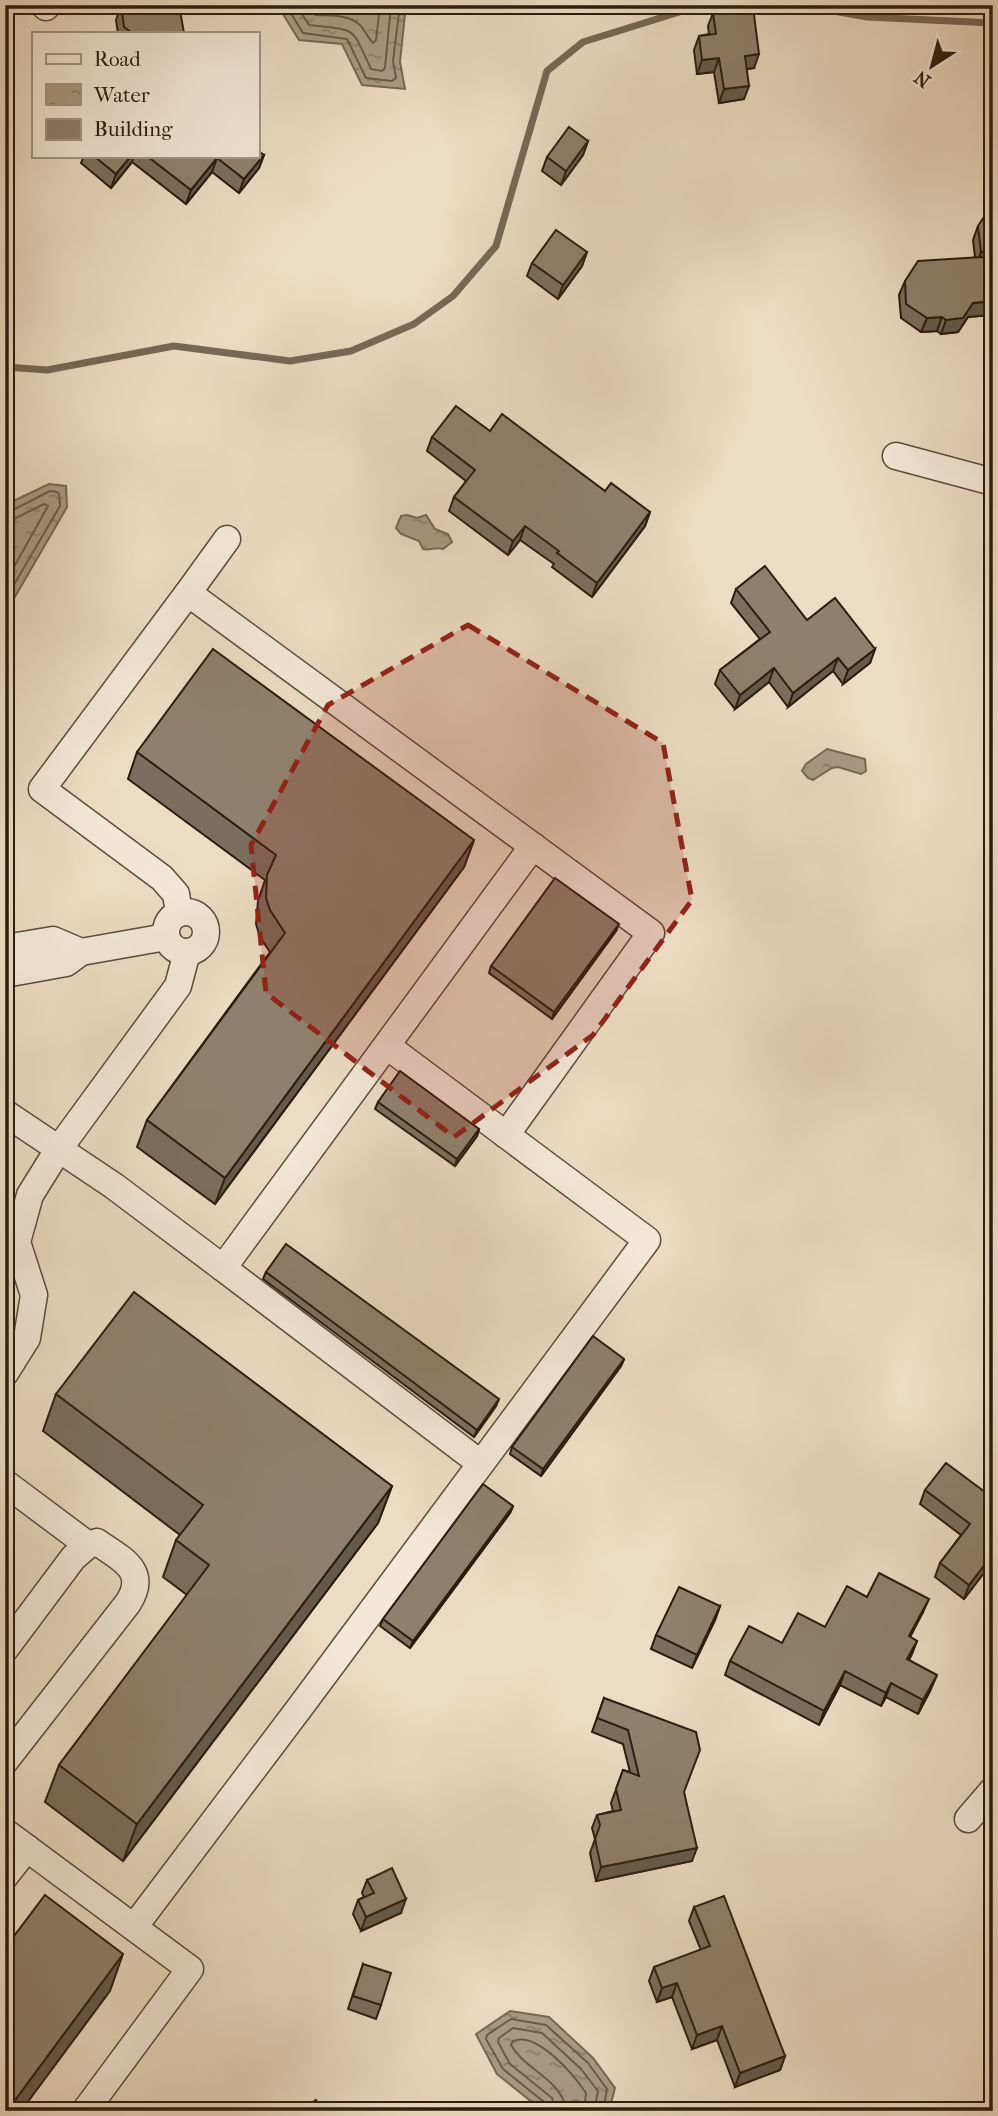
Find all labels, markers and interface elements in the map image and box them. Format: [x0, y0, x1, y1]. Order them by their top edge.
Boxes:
legend [32, 32, 259, 158]
north arrow [897, 32, 967, 102]
text: Road [94, 47, 141, 71]
text: N [910, 65, 935, 92]
text: Water [93, 83, 150, 107]
text: Building [94, 117, 173, 141]

